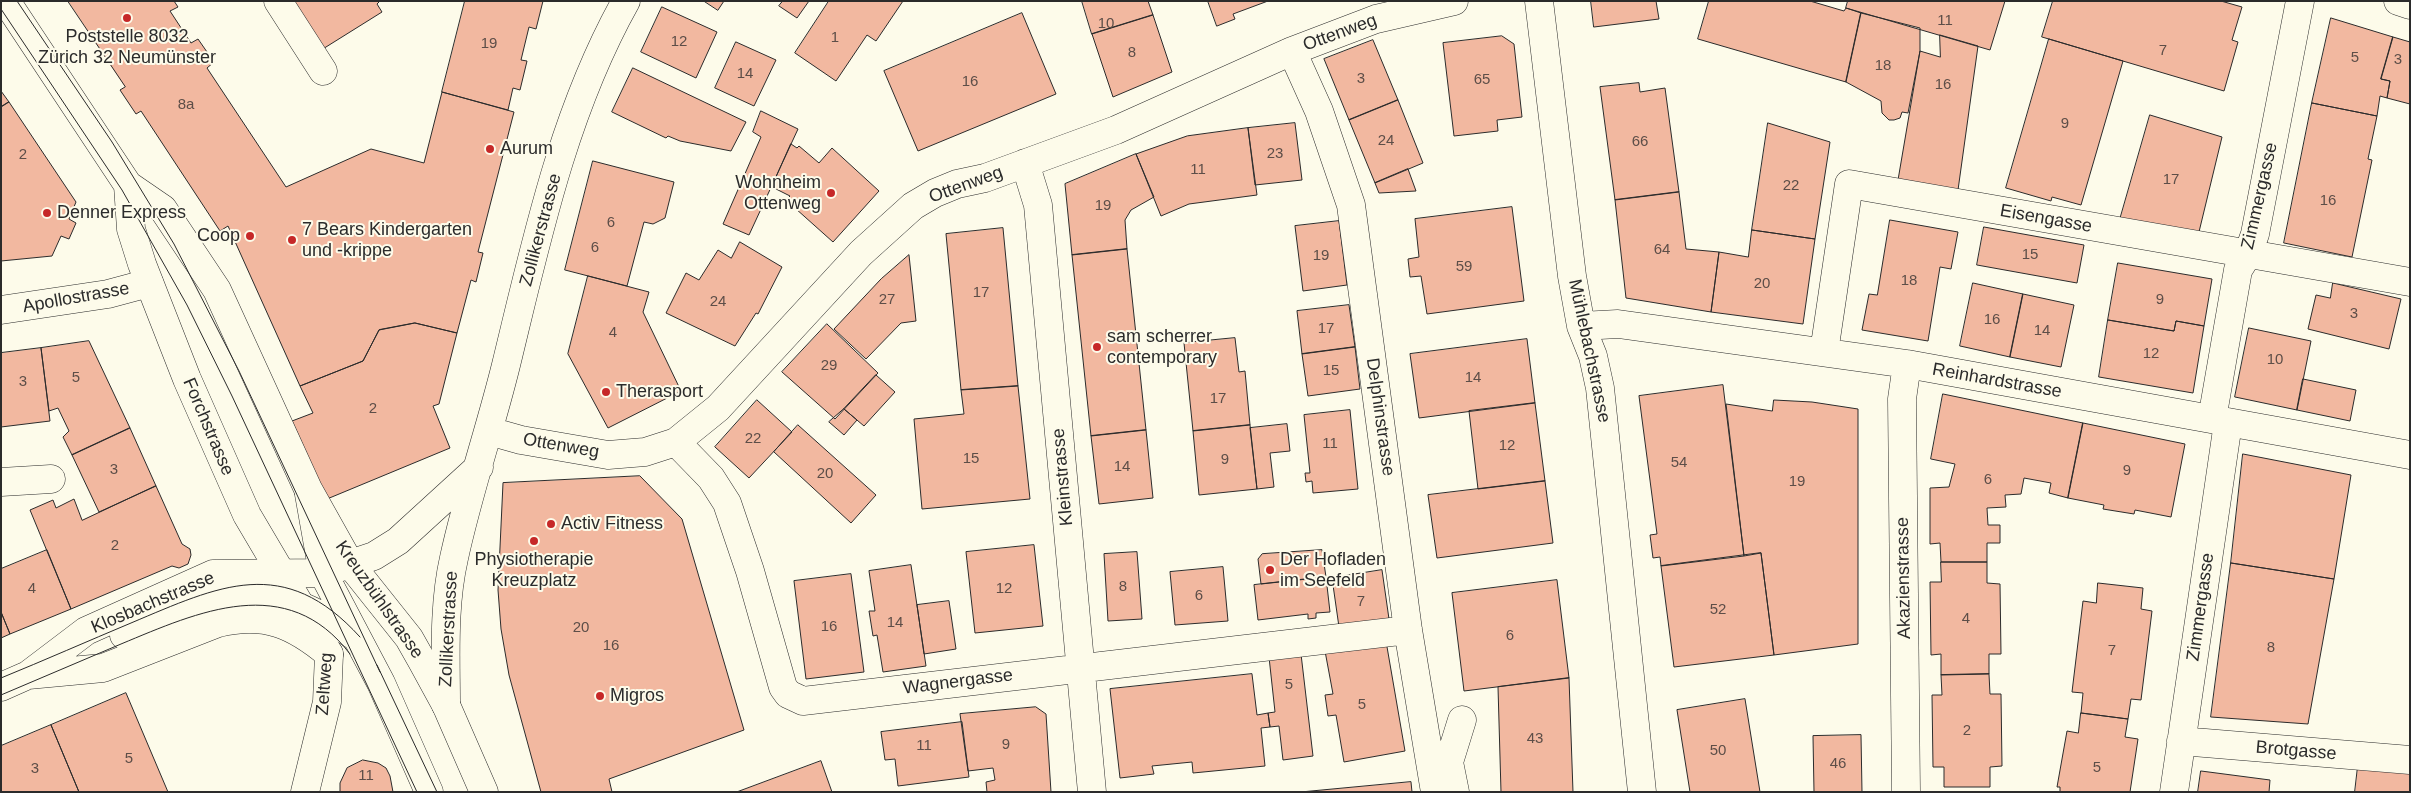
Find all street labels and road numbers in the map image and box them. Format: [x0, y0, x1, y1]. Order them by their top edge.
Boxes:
street label: Ottenweg [1300, 10, 1380, 56]
street label: Zimmergasse [2237, 140, 2283, 252]
street label: Ottenweg [926, 162, 1006, 208]
street label: Zollikerstrasse [516, 171, 566, 289]
street label: Eisengasse [1998, 200, 2094, 238]
street label: Mühlebachstrasse [1563, 277, 1615, 425]
street label: Apollostrasse [21, 278, 131, 318]
street label: Delphinstrasse [1361, 357, 1399, 477]
street label: Reinhardstrasse [1931, 359, 2063, 403]
street label: Forchstrasse [178, 375, 238, 479]
street label: Kleinstrasse [1048, 427, 1078, 527]
street label: Ottenweg [521, 429, 601, 463]
street label: Akazienstrasse [1892, 517, 1916, 639]
street label: Kreuzbühlstrasse [330, 537, 428, 663]
street label: Zimmergasse [2183, 552, 2219, 662]
street label: Klosbachstrasse [88, 567, 218, 639]
street label: Zollikerstrasse [435, 571, 463, 687]
street label: Zeltweg [312, 652, 338, 716]
street label: Wagnergasse [902, 665, 1014, 699]
street label: Brotgasse [2255, 737, 2337, 765]

